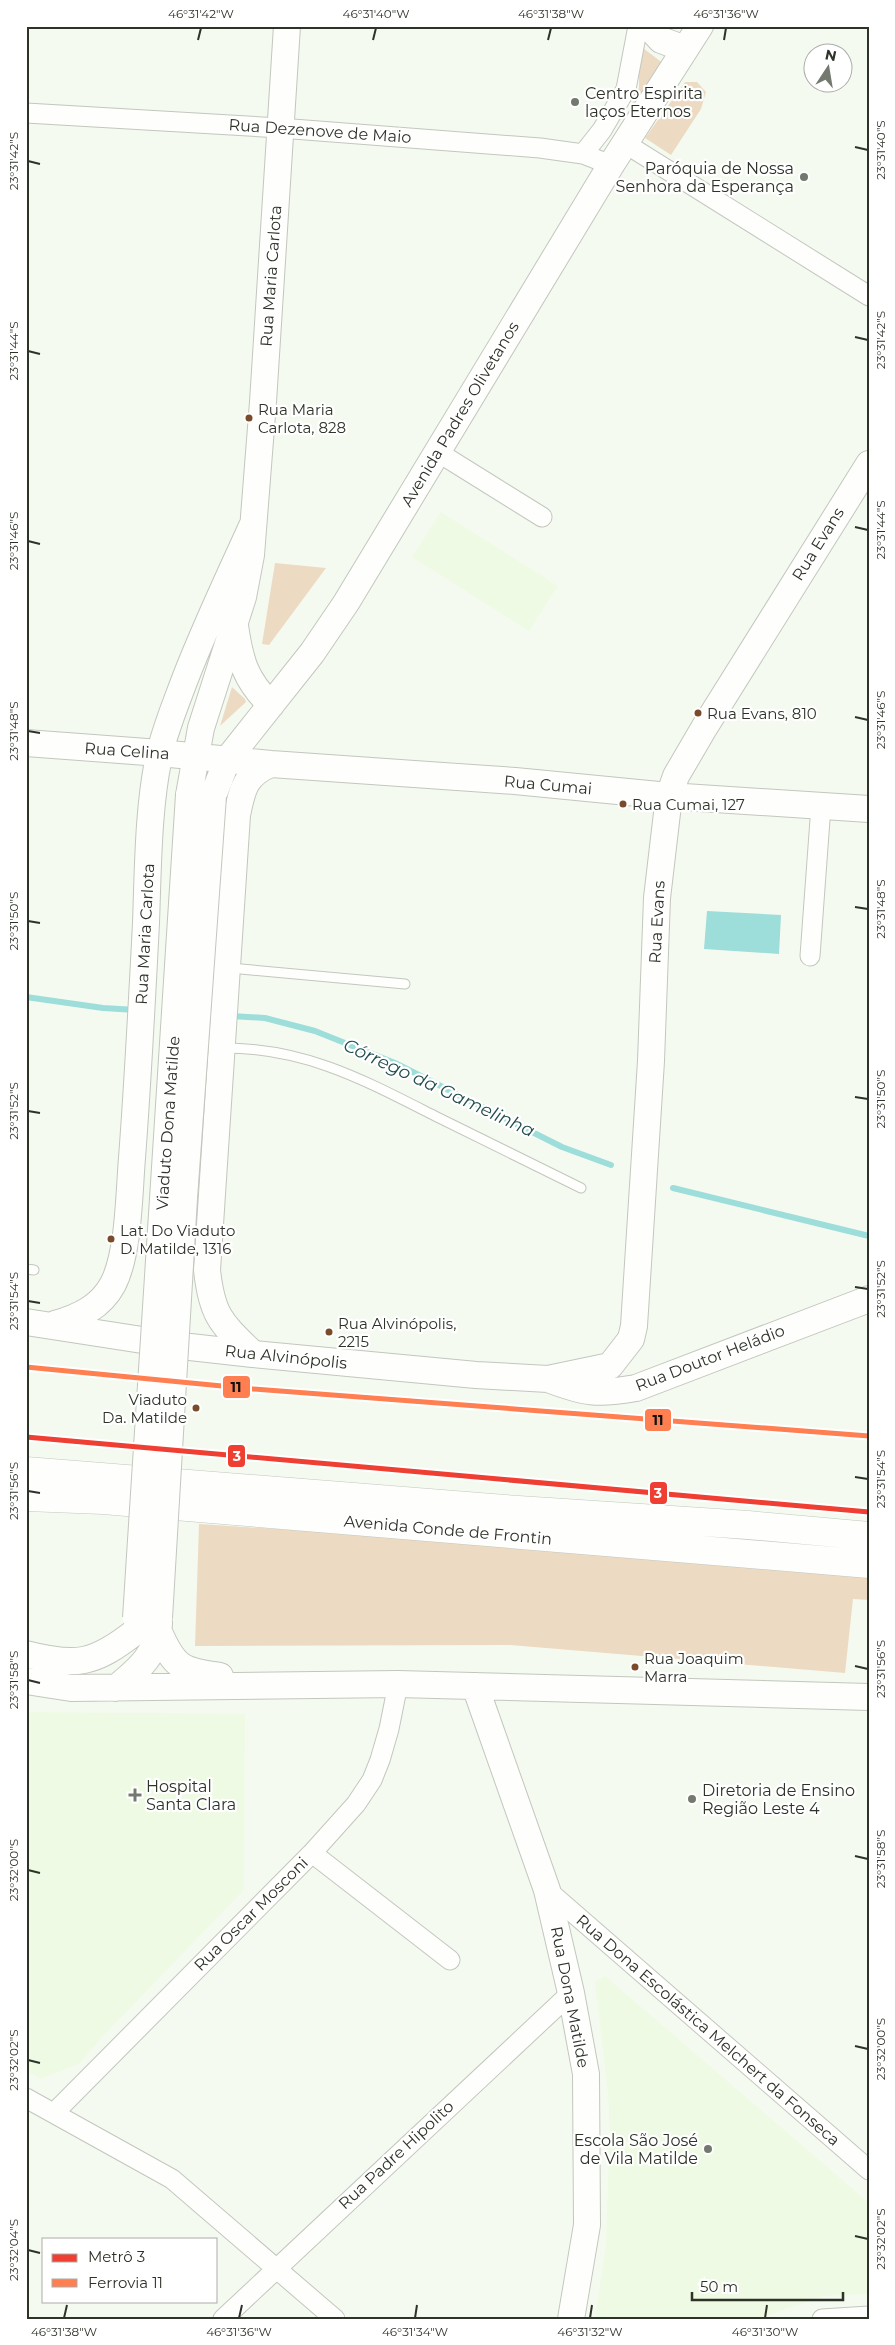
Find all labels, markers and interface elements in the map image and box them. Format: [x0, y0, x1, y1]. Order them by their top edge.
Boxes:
text: 46°31'42"W [168, 6, 234, 21]
text: 46°31'40"W [342, 6, 410, 21]
text: 46°31'38"W [518, 6, 584, 21]
text: 46°31'36"W [693, 6, 759, 21]
north arrow [802, 42, 852, 92]
text: N [823, 45, 838, 65]
place label: Centro Espirita laços Eternos [585, 84, 703, 121]
marker: Centro Espirita laços Eternos [569, 96, 581, 108]
street label: Rua Dezenove de Maio [228, 115, 412, 147]
text: 23°31'40"S [873, 120, 888, 180]
text: 23°31'42"S [6, 132, 21, 190]
place label: Paróquia de Nossa Senhora da Esperança [616, 159, 794, 196]
marker: Paróquia de Nossa Senhora da Esperança [798, 171, 810, 183]
street label: Rua Maria Carlota [257, 205, 285, 347]
text: 23°31'42"S [873, 311, 888, 369]
street label: Avenida Padres Olivetanos [397, 318, 523, 510]
text: 23°31'44"S [6, 321, 21, 381]
place label: Rua Maria Carlota, 828 [258, 400, 346, 437]
marker: Rua Maria Carlota, 828 [244, 413, 254, 423]
text: 23°31'44"S [873, 500, 888, 560]
street label: Rua Evans [788, 504, 848, 584]
text: 23°31'46"S [6, 512, 21, 570]
text: 23°31'46"S [873, 691, 888, 749]
text: 23°31'48"S [6, 701, 21, 761]
place label: Rua Evans, 810 [707, 704, 817, 723]
marker: Rua Evans, 810 [693, 708, 703, 718]
street label: Rua Celina [84, 739, 170, 763]
street label: Rua Cumai [503, 772, 593, 798]
place label: Rua Cumai, 127 [632, 795, 745, 814]
marker: Rua Cumai, 127 [618, 799, 628, 809]
street label: Rua Maria Carlota [132, 863, 158, 1005]
text: 23°31'48"S [873, 879, 888, 939]
street label: Rua Evans [645, 880, 669, 964]
text: 23°31'50"S [6, 892, 21, 950]
water label: Córrego da Gamelinha [340, 1034, 538, 1142]
street label: Viaduto Dona Matilde [152, 1035, 184, 1211]
text: 23°31'50"S [873, 1070, 888, 1128]
text: 23°31'52"S [6, 1082, 21, 1140]
place label: Lat. Do Viaduto D. Matilde, 1316 [120, 1221, 235, 1258]
marker: Lat. Do Viaduto D. Matilde, 1316 [106, 1234, 116, 1244]
text: 23°31'52"S [873, 1260, 888, 1318]
text: 23°31'54"S [6, 1272, 21, 1330]
place label: Rua Alvinópolis, 2215 [338, 1314, 456, 1351]
street label: Rua Doutor Heládio [633, 1321, 787, 1395]
marker: Rua Alvinópolis, 2215 [324, 1327, 334, 1337]
street label: Rua Alvinópolis [224, 1341, 348, 1373]
line badge: 11 [222, 1375, 251, 1399]
text: 11 [231, 1378, 241, 1396]
place label: Viaduto Da. Matilde [102, 1390, 187, 1427]
marker: Viaduto Da. Matilde [191, 1403, 201, 1413]
line badge: 11 [644, 1408, 672, 1432]
text: 11 [653, 1411, 663, 1429]
line badge: 3 [227, 1444, 246, 1468]
text: 3 [232, 1447, 241, 1465]
text: 23°31'54"S [873, 1450, 888, 1508]
text: 23°31'56"S [6, 1462, 21, 1520]
line badge: 3 [649, 1481, 668, 1505]
text: 3 [653, 1484, 662, 1502]
street label: Avenida Conde de Frontin [343, 1511, 553, 1549]
text: 23°31'56"S [873, 1640, 888, 1698]
place label: Rua Joaquim Marra [644, 1649, 744, 1686]
text: 23°31'58"S [6, 1651, 21, 1709]
marker: Rua Joaquim Marra [630, 1662, 640, 1672]
place label: Hospital Santa Clara [146, 1777, 236, 1814]
place label: Diretoria de Ensino Região Leste 4 [702, 1781, 855, 1818]
marker: Hospital Santa Clara [128, 1788, 142, 1802]
marker: Diretoria de Ensino Região Leste 4 [686, 1793, 698, 1805]
text: 23°31'58"S [873, 1830, 888, 1888]
text: 23°32'00"S [6, 1839, 21, 1901]
street label: Rua Oscar Mosconi [190, 1853, 312, 1975]
street label: Rua Dona Escolástica Melchert da Fonseca [572, 1910, 844, 2150]
street label: Rua Dona Matilde [547, 1925, 593, 2069]
text: 23°32'00"S [873, 2018, 888, 2080]
text: 23°32'02"S [6, 2029, 21, 2091]
street label: Rua Padre Hipolito [335, 2097, 457, 2213]
place label: Escola São José de Vila Matilde [574, 2131, 698, 2168]
marker: Escola São José de Vila Matilde [702, 2143, 714, 2155]
text: 23°32'02"S [873, 2208, 888, 2270]
text: 23°32'04"S [6, 2219, 21, 2281]
legend [42, 2238, 218, 2302]
text: Metrô 3 [88, 2247, 145, 2266]
scale bar [692, 2270, 844, 2302]
text: Ferrovia 11 [88, 2273, 163, 2292]
text: 50 m [700, 2277, 738, 2296]
text: 46°31'38"W [31, 2324, 97, 2339]
text: 46°31'36"W [206, 2324, 272, 2339]
text: 46°31'34"W [382, 2324, 448, 2339]
text: 46°31'32"W [557, 2324, 623, 2339]
text: 46°31'30"W [732, 2324, 798, 2339]

